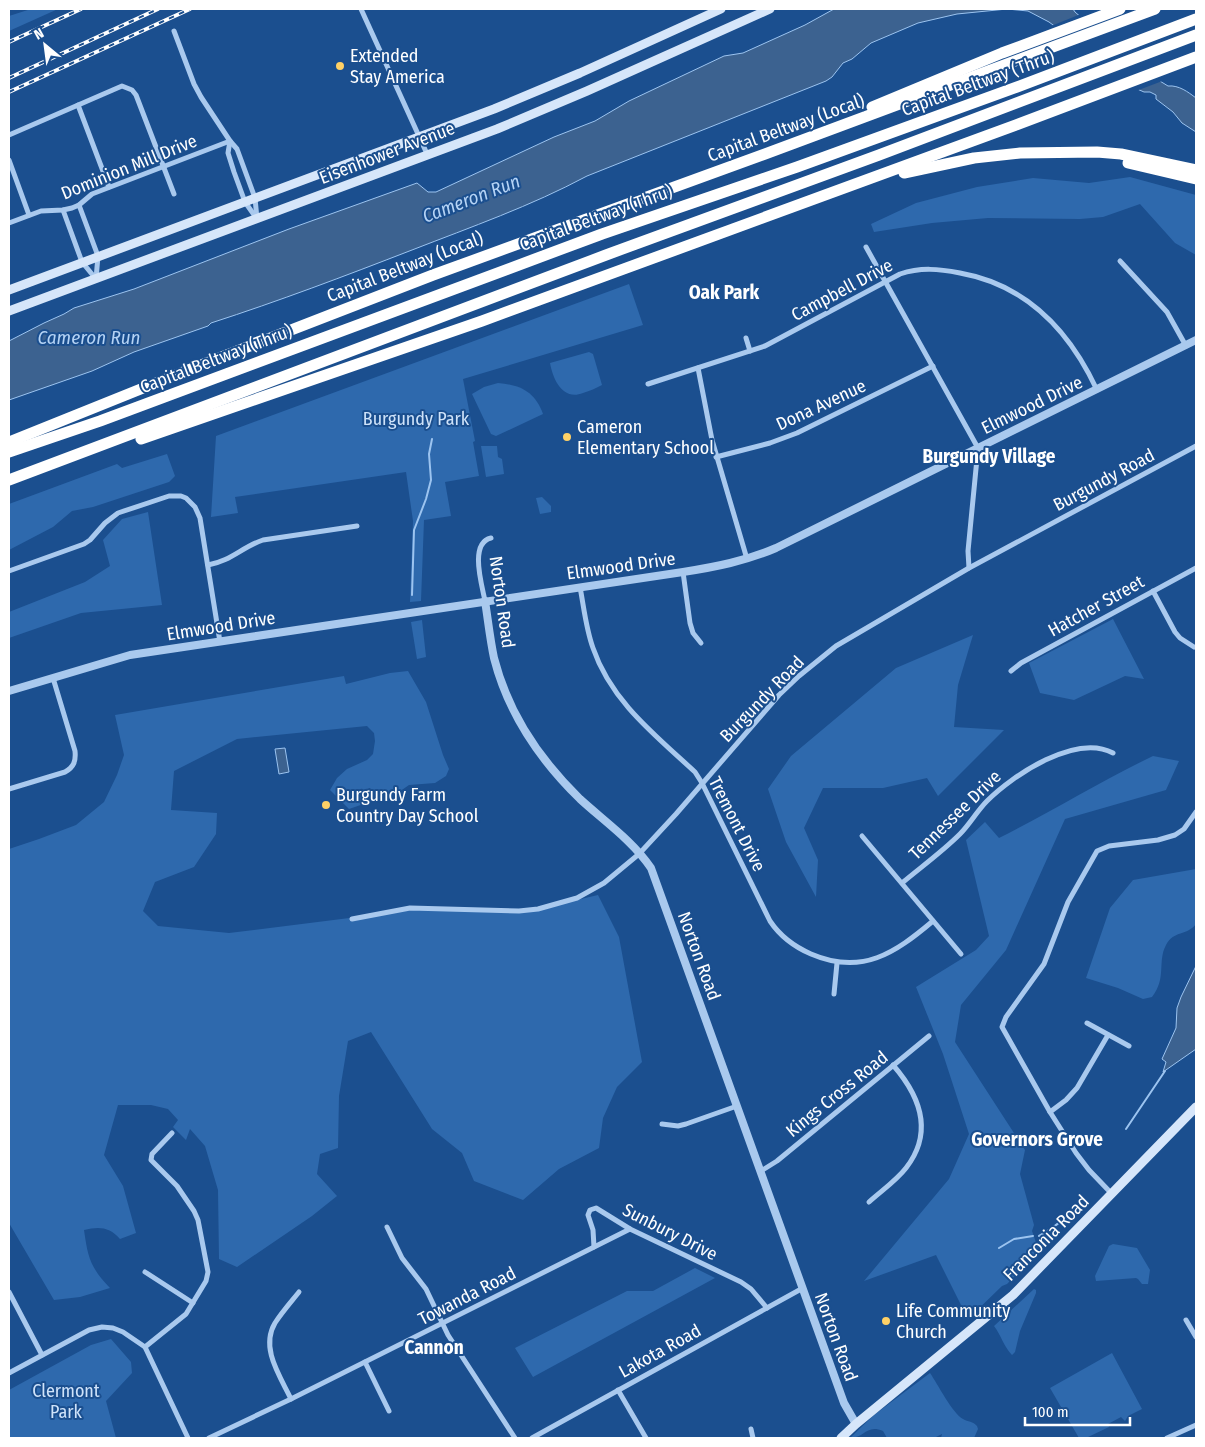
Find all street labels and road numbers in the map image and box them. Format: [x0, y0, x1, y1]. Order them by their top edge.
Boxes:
street label: Capital Beltway (Thru) [899, 45, 1057, 121]
street label: Capital Beltway (Local) [704, 89, 868, 167]
street label: Eisenhower Avenue [316, 117, 458, 189]
street label: Dominion Mill Drive [58, 130, 200, 204]
street label: Capital Beltway (Thru) [517, 180, 675, 256]
street label: Capital Beltway (Local) [324, 227, 486, 307]
street label: Campbell Drive [788, 254, 896, 326]
street label: Capital Beltway (Thru) [137, 320, 295, 398]
street label: Elmwood Drive [978, 371, 1086, 439]
street label: Dona Avenue [773, 375, 869, 435]
street label: Burgundy Road [1050, 444, 1158, 516]
street label: Elmwood Drive [565, 547, 677, 585]
street label: Norton Road [485, 555, 519, 649]
street label: Hatcher Street [1044, 571, 1148, 641]
street label: Elmwood Drive [165, 607, 277, 645]
street label: Burgundy Road [715, 651, 809, 747]
street label: Tennessee Drive [904, 766, 1006, 864]
street label: Tremont Drive [704, 773, 770, 875]
street label: Norton Road [673, 909, 725, 1003]
street label: Kings Cross Road [782, 1046, 892, 1142]
street label: Franconia Road [998, 1190, 1094, 1286]
street label: Sunbury Drive [619, 1199, 721, 1265]
street label: Towanda Road [414, 1262, 520, 1330]
street label: Norton Road [810, 1290, 862, 1384]
street label: Lakota Road [615, 1319, 705, 1383]

